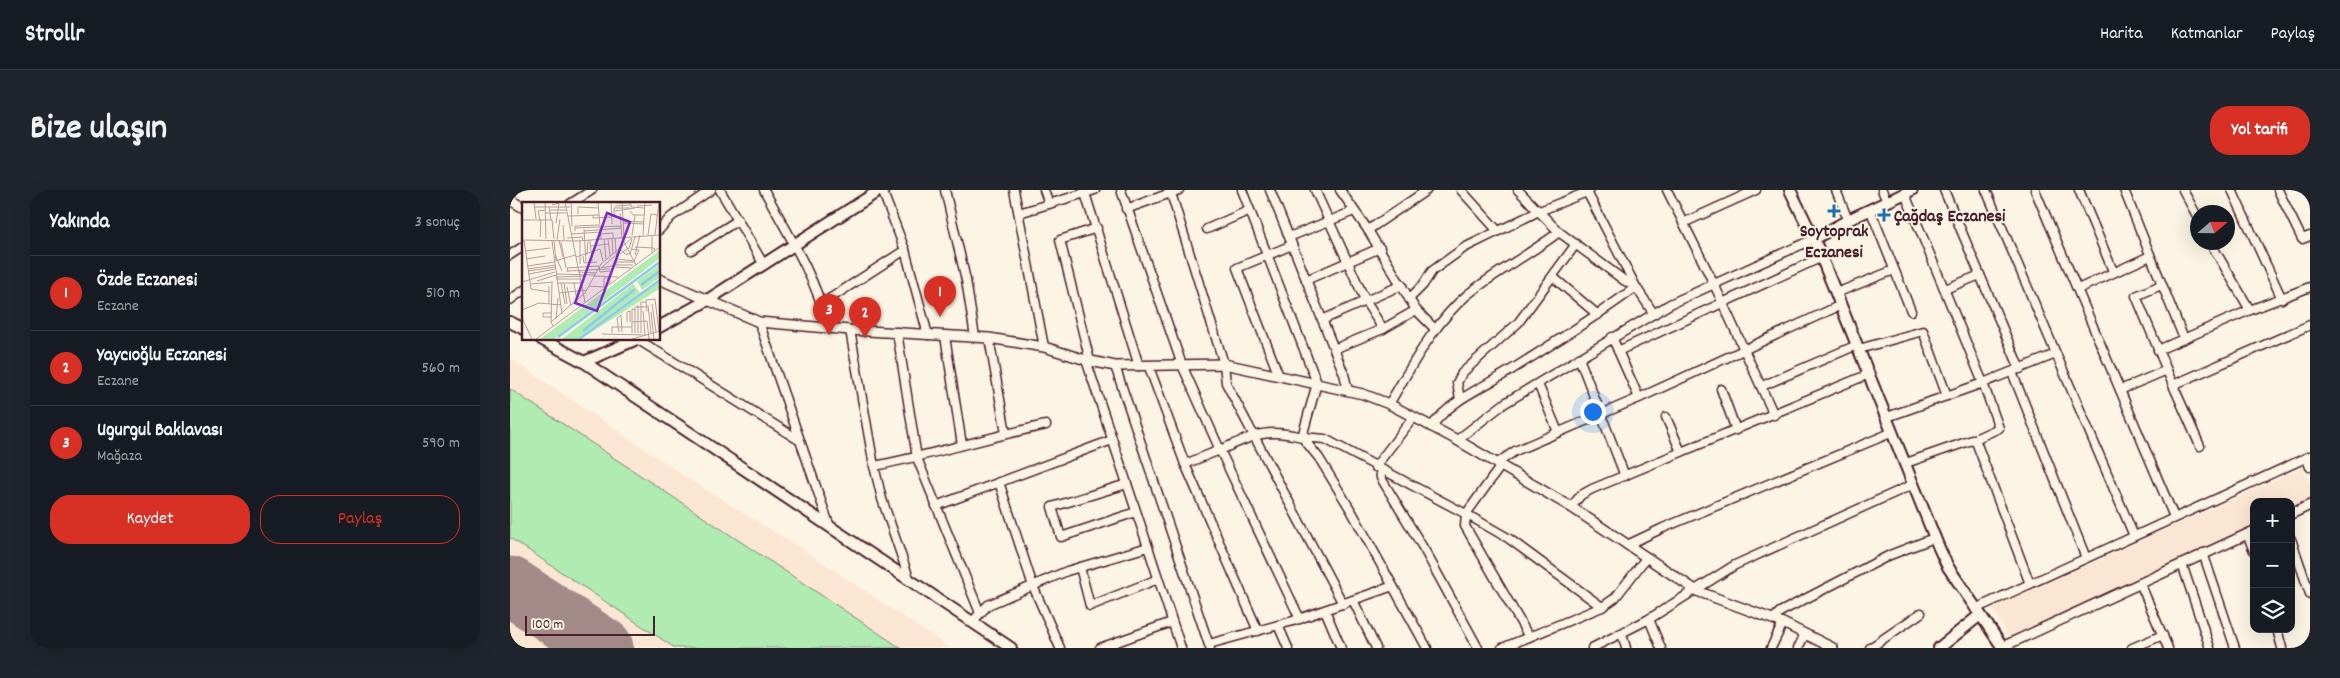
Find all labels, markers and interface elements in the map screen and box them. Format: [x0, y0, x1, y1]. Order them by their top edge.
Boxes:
text: Strollr [25, 18, 84, 52]
text: Harita [2100, 22, 2143, 47]
text: Katmanlar [2171, 22, 2243, 47]
text: Paylaş [2271, 22, 2315, 47]
text: Bize ulaşın [30, 105, 167, 155]
button: Yol tarifi [2210, 106, 2310, 155]
inset map [522, 202, 660, 340]
marker: Soytoprak Eczanesi [1828, 205, 1840, 217]
place label: Çağdaş Eczanesi [1894, 205, 2006, 230]
north arrow [2190, 205, 2235, 250]
text: Yakında [50, 208, 109, 238]
marker: Çağdaş Eczanesi [1878, 209, 1890, 221]
text: 3 sonuç [415, 211, 460, 234]
place label: Soytoprak Eczanesi [1800, 220, 1869, 266]
text: Özde Eczanesi [97, 268, 197, 295]
pin: 1 [924, 276, 956, 317]
text: 1 [64, 282, 68, 305]
text: 510 m [426, 282, 460, 305]
pin: 3 [813, 294, 845, 335]
text: Eczane [97, 295, 139, 318]
pin: 2 [849, 297, 881, 338]
text: Yaycıoğlu Eczanesi [97, 343, 227, 370]
text: 2 [63, 357, 70, 380]
text: 560 m [421, 357, 460, 380]
text: Eczane [97, 370, 139, 393]
your location [1580, 399, 1606, 425]
text: Ugurgul Baklavası [97, 418, 223, 445]
text: 3 [62, 432, 70, 455]
text: 590 m [422, 432, 460, 455]
text: Mağaza [97, 445, 142, 468]
button: Kaydet [50, 495, 250, 544]
button: Paylaş [260, 495, 460, 544]
map controls [2250, 498, 2295, 633]
button: + [2250, 498, 2295, 543]
button: − [2250, 543, 2295, 588]
button: layers [2250, 588, 2295, 633]
scale bar [525, 613, 655, 636]
text: 100 m [532, 615, 563, 635]

